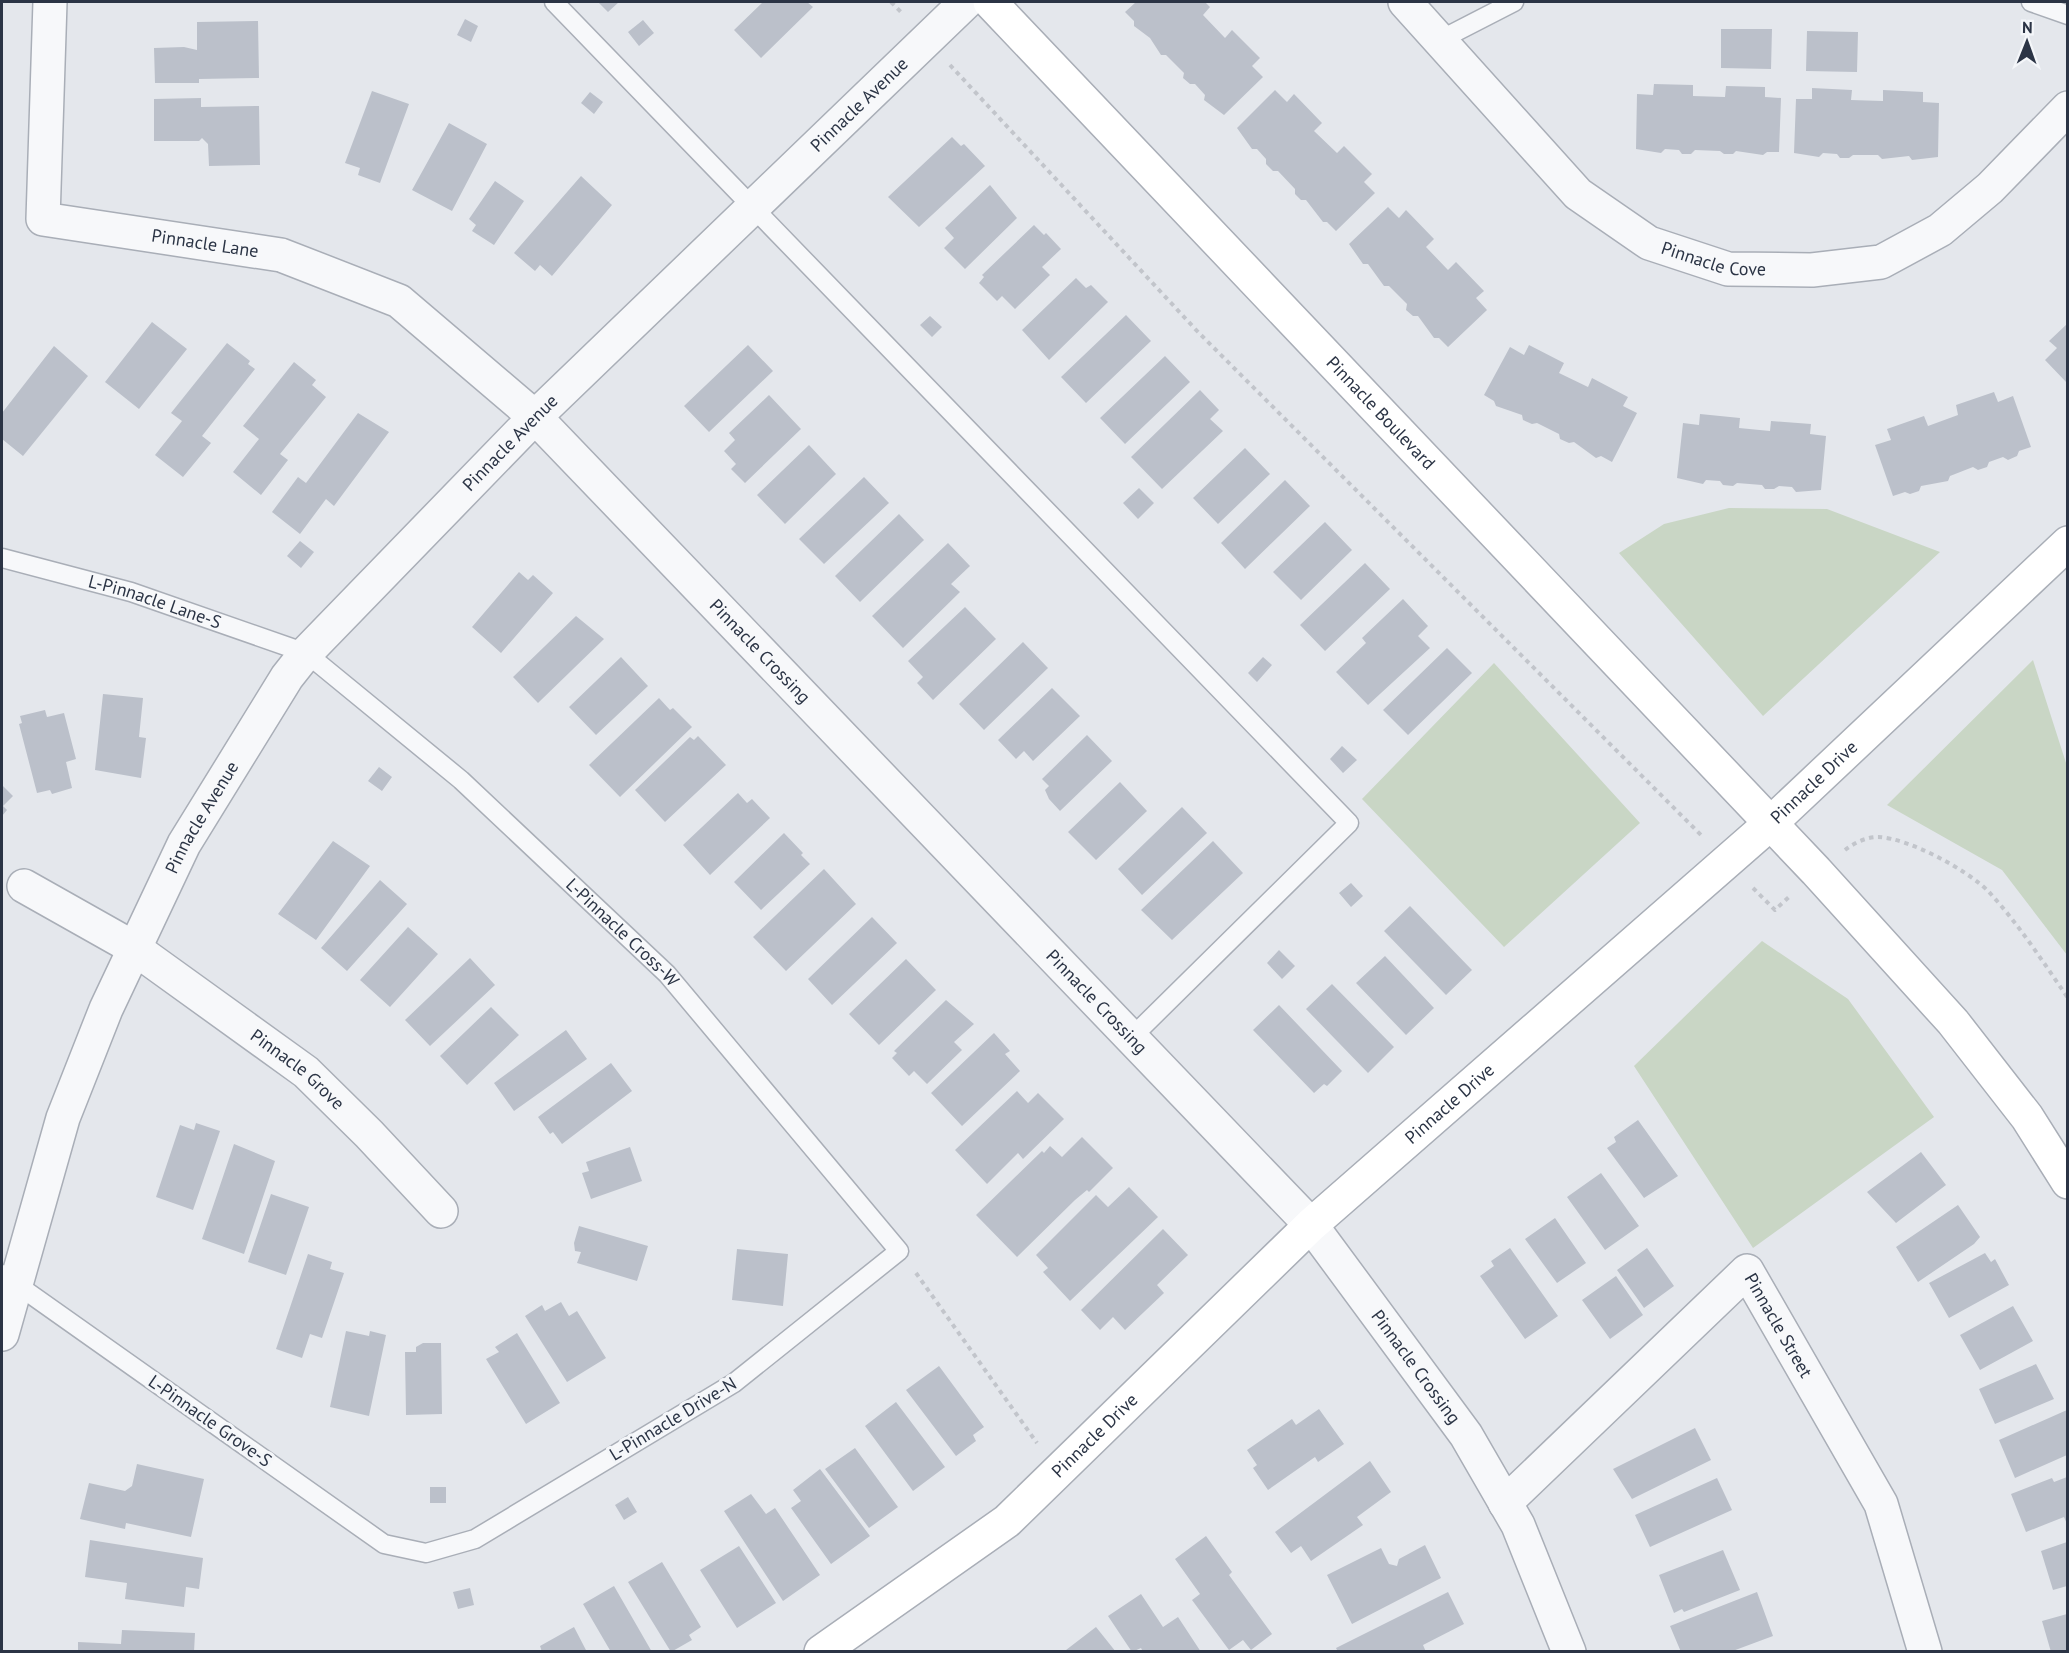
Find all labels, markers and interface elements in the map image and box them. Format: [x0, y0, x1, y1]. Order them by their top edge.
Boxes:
north arrow [1997, 12, 2057, 72]
text: N [2022, 17, 2033, 37]
street label: Pinnacle Avenue [805, 52, 913, 157]
street label: Pinnacle Lane [150, 224, 260, 262]
street label: Pinnacle Cove [1658, 236, 1766, 280]
street label: Pinnacle Boulevard [1322, 351, 1440, 474]
street label: Pinnacle Avenue [457, 389, 562, 496]
street label: L-Pinnacle Lane-S [86, 569, 224, 634]
street label: Pinnacle Crossing [705, 594, 816, 708]
street label: Pinnacle Drive [1765, 735, 1862, 828]
street label: Pinnacle Avenue [160, 757, 243, 877]
street label: L-Pinnacle Cross-W [561, 873, 684, 991]
street label: Pinnacle Crossing [1042, 944, 1152, 1059]
street label: Pinnacle Grove [246, 1024, 350, 1114]
street label: Pinnacle Drive [1400, 1058, 1499, 1149]
street label: Pinnacle Street [1740, 1269, 1818, 1382]
street label: Pinnacle Crossing [1367, 1305, 1466, 1428]
street label: L-Pinnacle Grove-S [144, 1369, 276, 1472]
street label: L-Pinnacle Drive-N [605, 1372, 740, 1466]
street label: Pinnacle Drive [1047, 1388, 1142, 1482]

